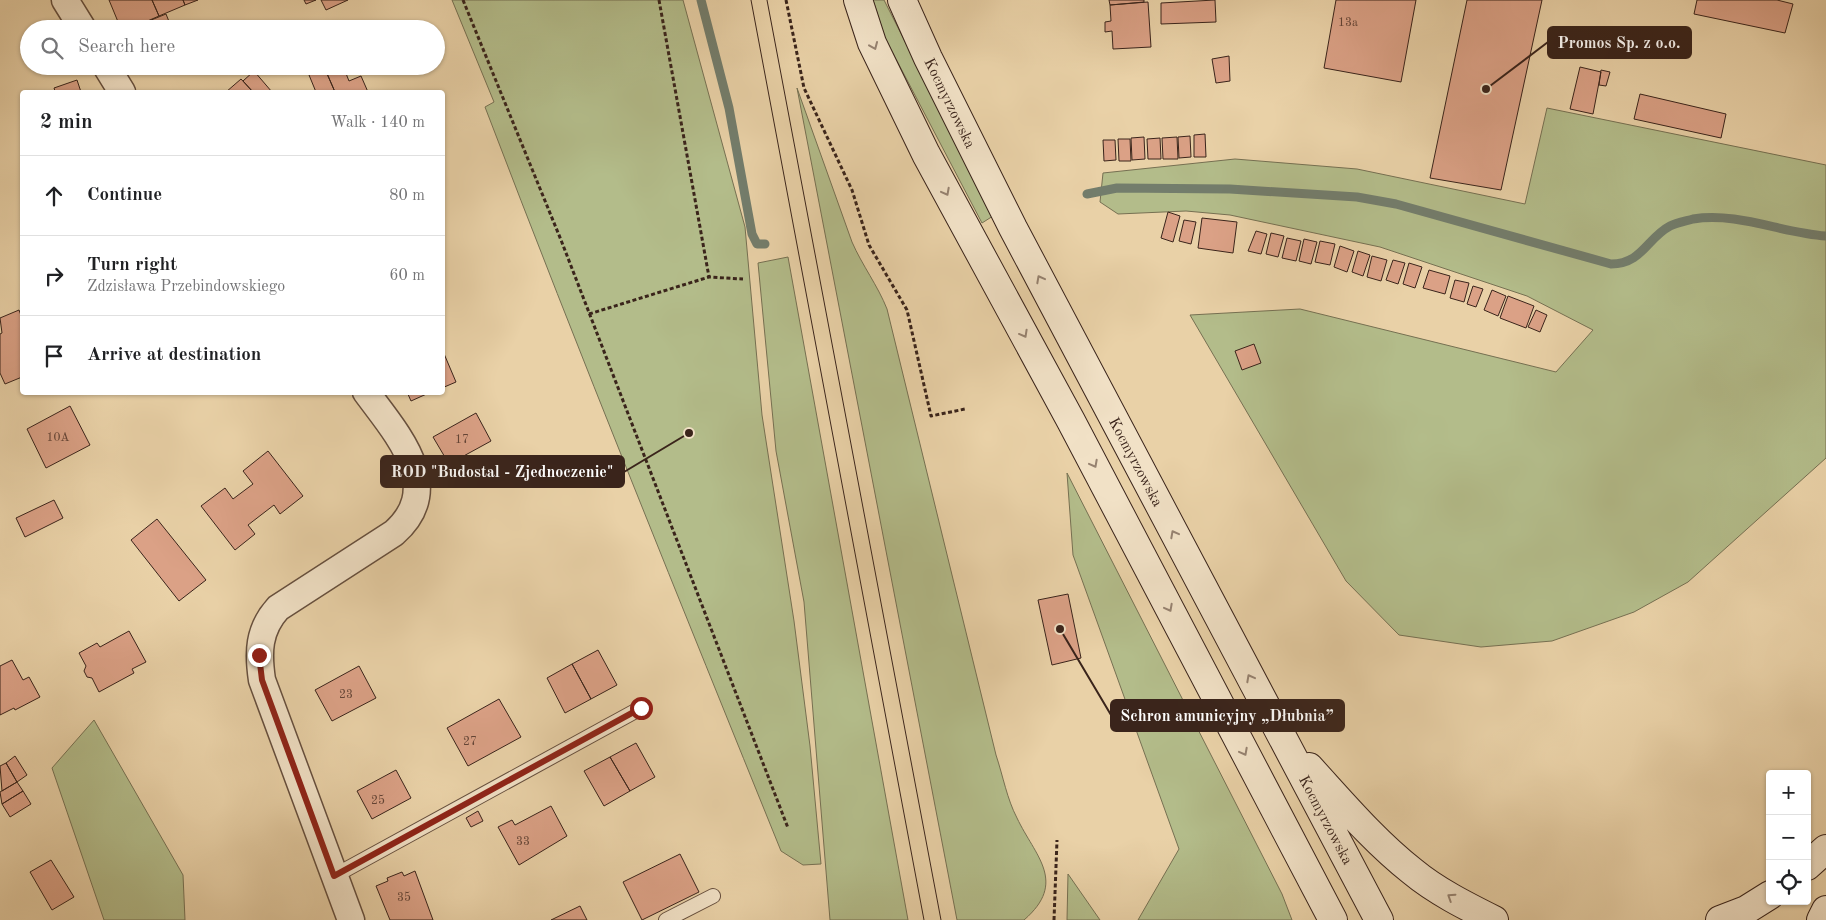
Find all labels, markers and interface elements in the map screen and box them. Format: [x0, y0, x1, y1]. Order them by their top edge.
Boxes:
house number: 13a [1338, 17, 1358, 29]
search box [20, 20, 445, 75]
callout: Promos Sp. z o.o. [1548, 27, 1691, 58]
icon: search [38, 34, 66, 62]
text: Promos Sp. z o.o. [1558, 36, 1680, 52]
text: Search here [78, 38, 175, 57]
one-way arrow [868, 41, 879, 50]
street label: Kocmyrzowska [920, 56, 977, 152]
text: 2 min [40, 112, 93, 133]
text: Walk · 140 m [330, 115, 425, 131]
icon: ahead [40, 182, 68, 210]
text: Continue [87, 186, 162, 205]
one-way arrow [940, 186, 950, 195]
text: 80 m [389, 188, 425, 204]
text: Turn right [87, 256, 177, 275]
icon: right [40, 262, 68, 290]
text: 60 m [389, 268, 425, 284]
one-way arrow [1036, 275, 1046, 284]
text: Zdzisława Przebindowskiego [87, 279, 285, 295]
one-way arrow [1018, 329, 1028, 338]
icon: arrive [40, 342, 68, 370]
text: Arrive at destination [87, 346, 261, 365]
street label: Kocmyrzowska [1105, 416, 1165, 510]
house number: 10A [46, 432, 70, 444]
house number: 17 [455, 434, 469, 446]
callout: ROD "Budostal - Zjednoczenie" [381, 456, 624, 487]
one-way arrow [1088, 459, 1098, 468]
text: ROD "Budostal - Zjednoczenie" [391, 465, 613, 481]
one-way arrow [1170, 531, 1180, 540]
one-way arrow [1163, 603, 1173, 612]
route end [248, 644, 271, 667]
one-way arrow [1246, 674, 1256, 683]
house number: 23 [339, 689, 353, 701]
route start [630, 697, 653, 720]
callout: Schron amunicyjny „Dłubnia” [1111, 700, 1344, 731]
text: Schron amunicyjny „Dłubnia” [1120, 709, 1334, 725]
house number: 27 [463, 736, 477, 748]
one-way arrow [1238, 747, 1248, 756]
map controls [1766, 770, 1811, 905]
button: + [1766, 770, 1811, 815]
street label: Kocmyrzowska [1295, 774, 1355, 868]
house number: 25 [371, 794, 385, 807]
button: − [1766, 815, 1811, 860]
house number: 33 [516, 836, 530, 848]
button: locate [1766, 860, 1811, 905]
house number: 35 [397, 891, 411, 904]
one-way arrow [1448, 894, 1457, 904]

